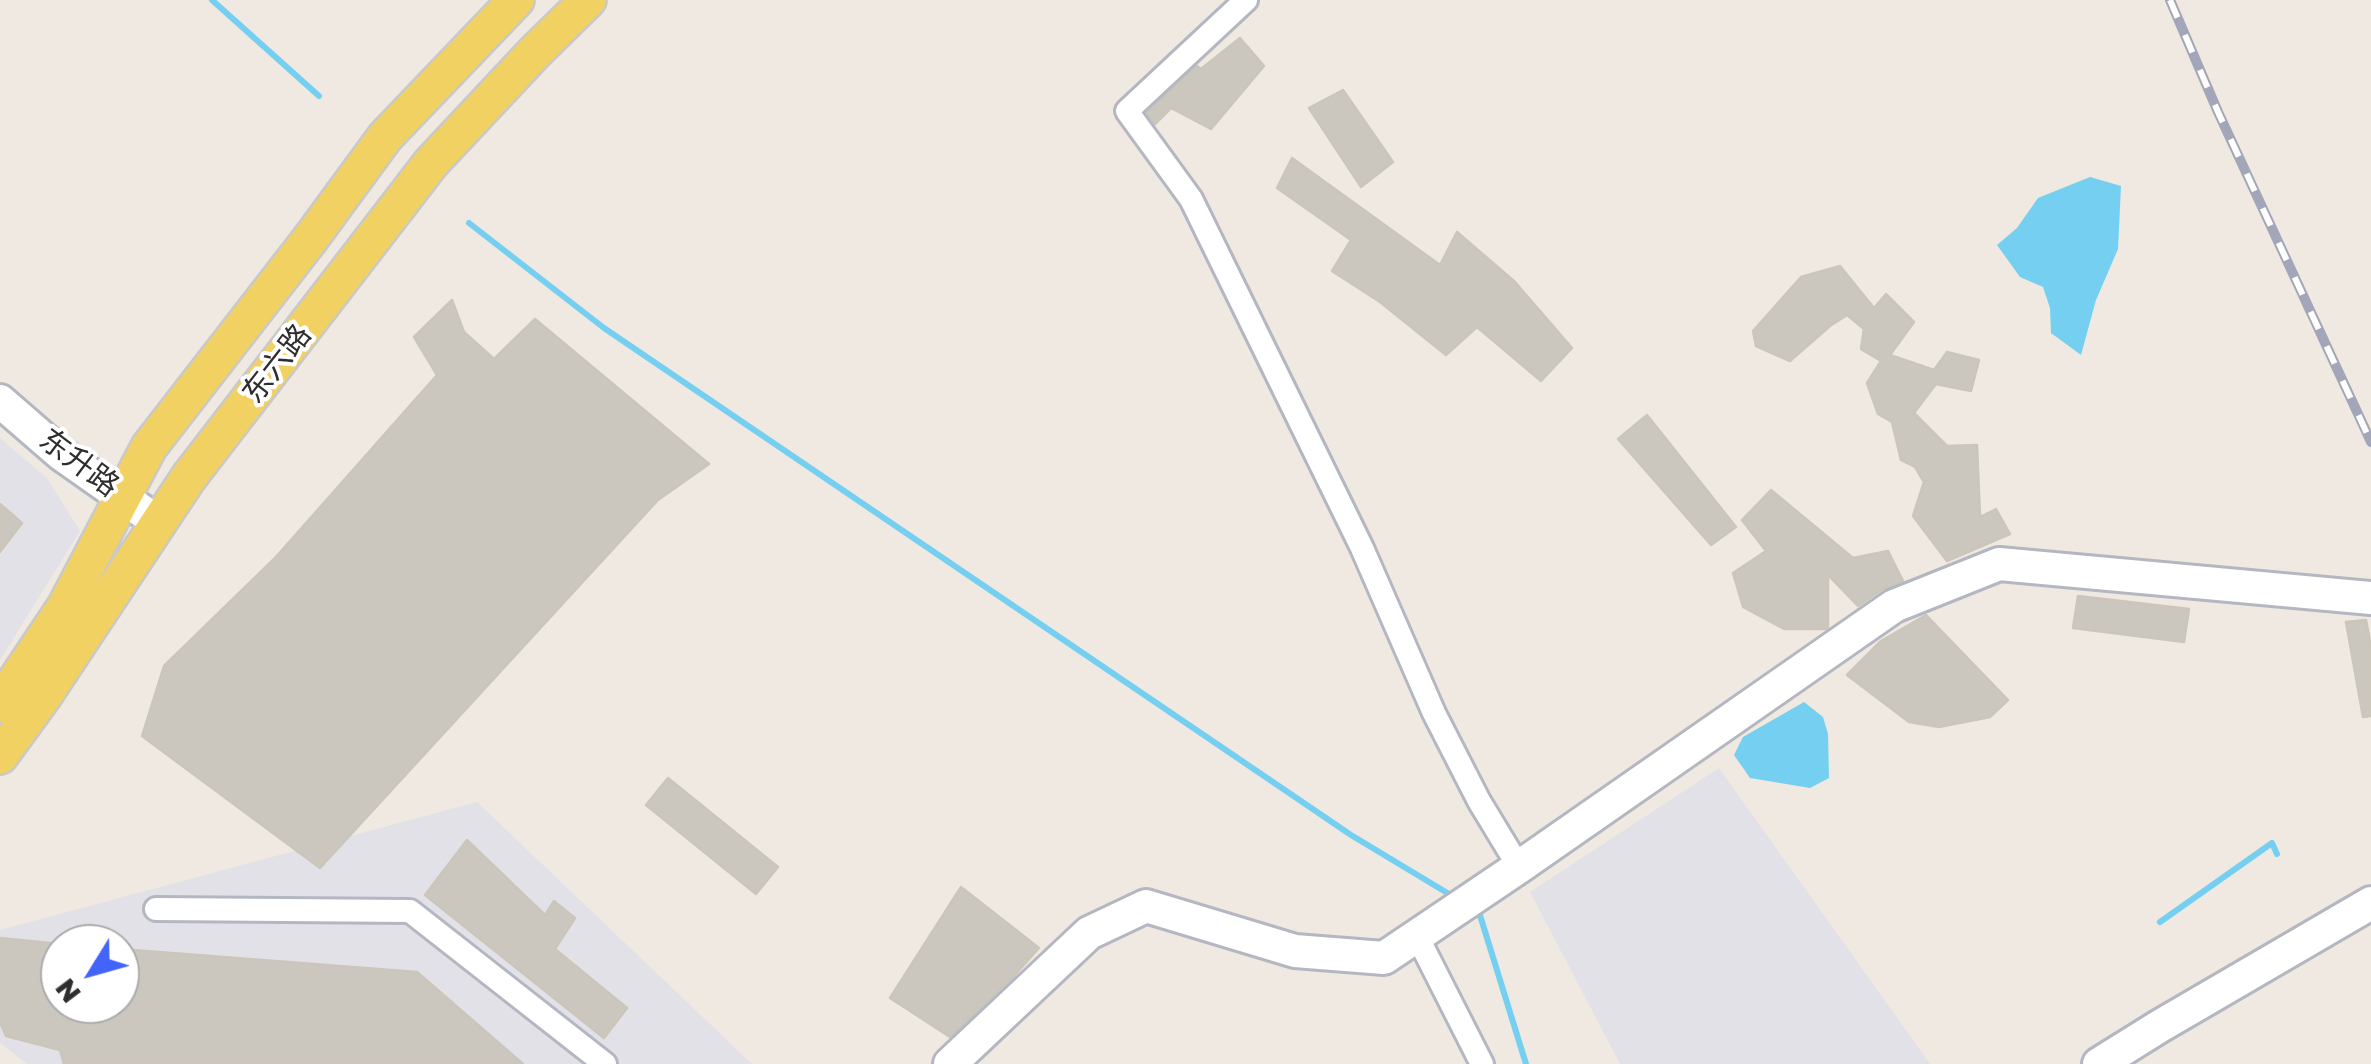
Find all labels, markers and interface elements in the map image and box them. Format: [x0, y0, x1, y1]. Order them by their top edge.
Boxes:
street label: 东六路 [235, 317, 319, 411]
street label: 东升路 [32, 422, 126, 504]
north arrow [40, 924, 140, 1024]
text: N [48, 973, 87, 1010]

